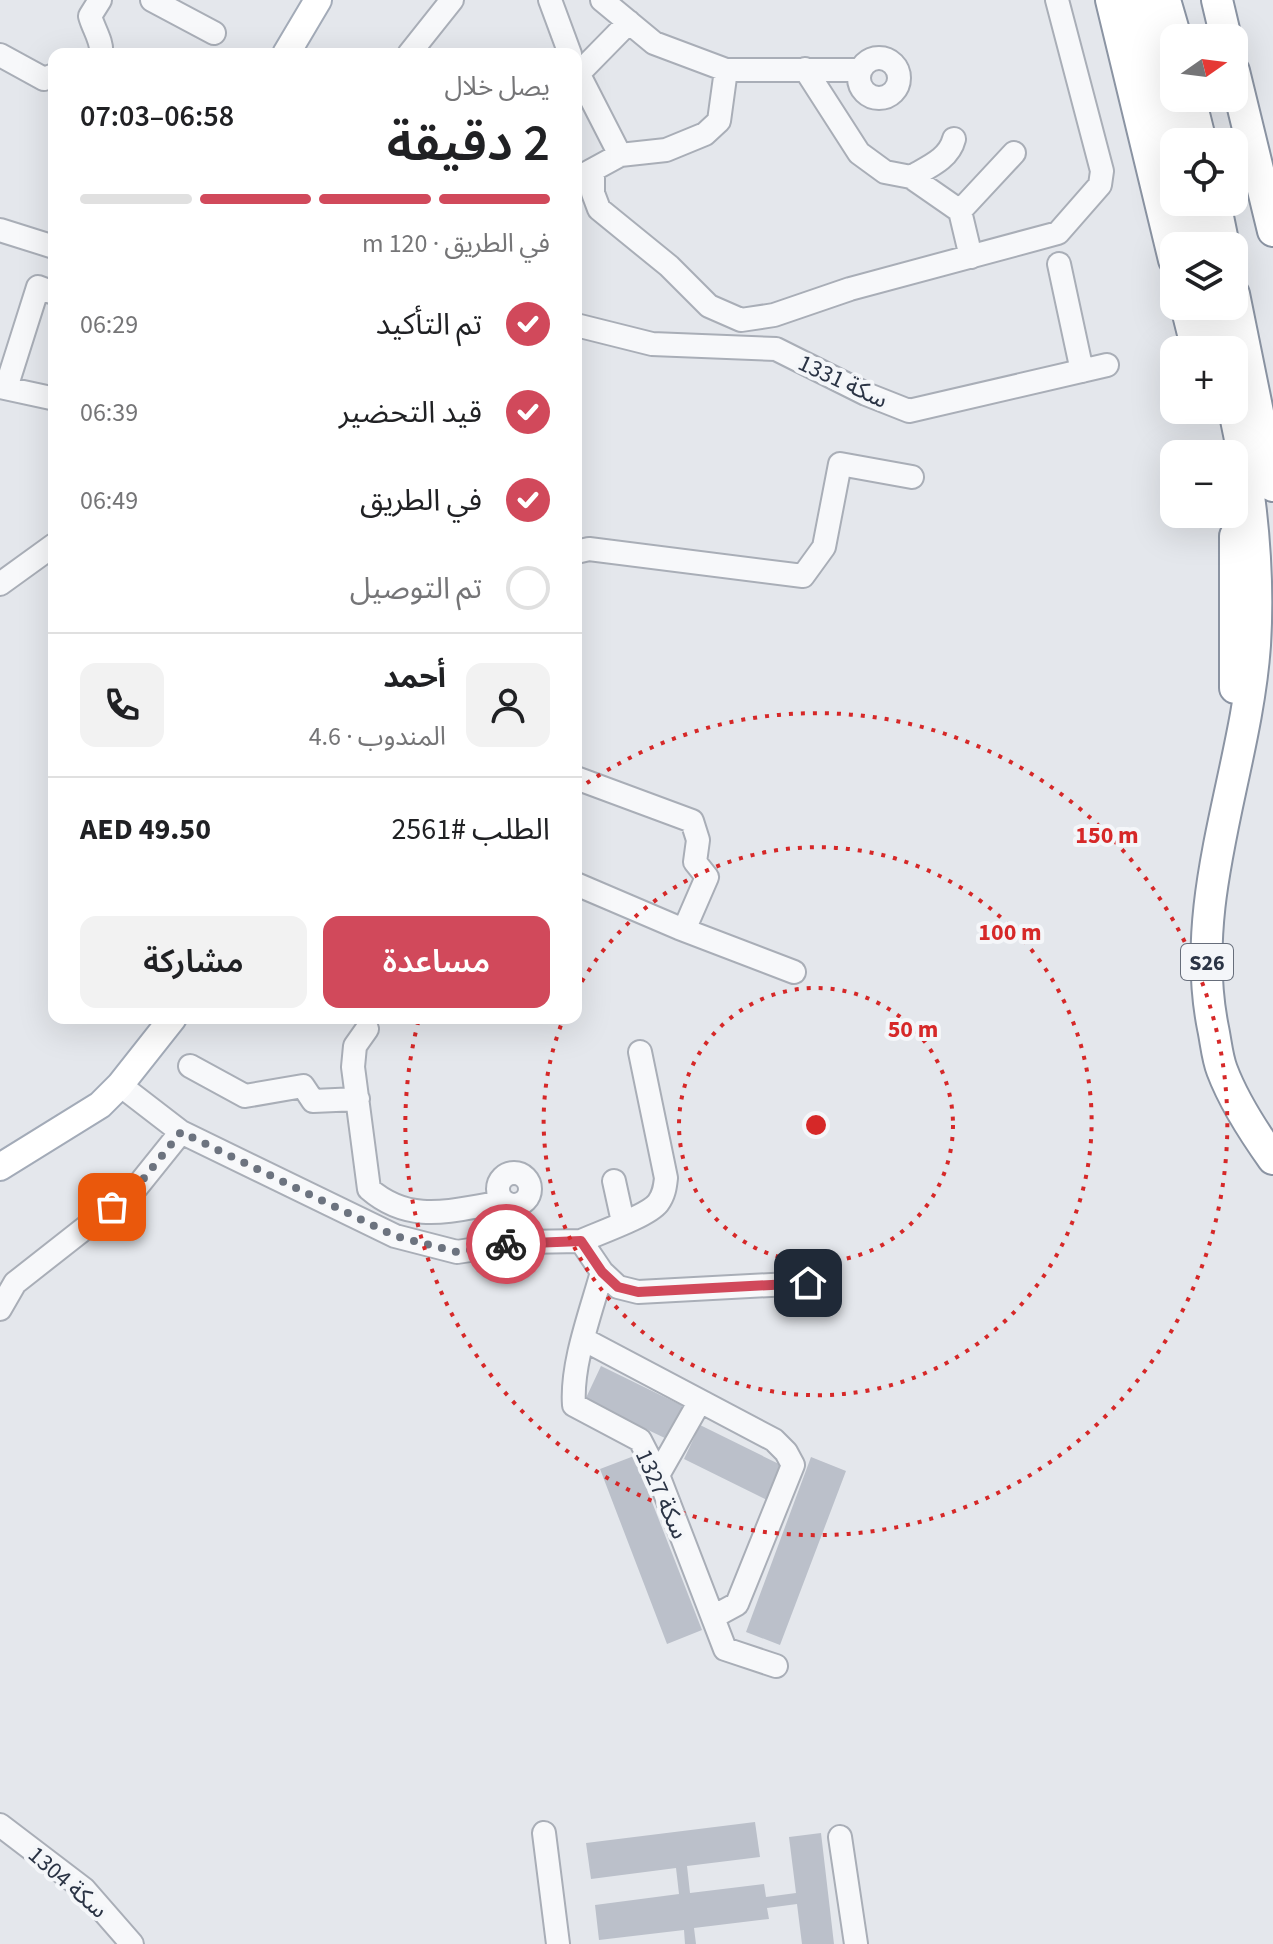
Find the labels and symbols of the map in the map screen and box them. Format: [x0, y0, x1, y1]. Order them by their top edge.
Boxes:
north arrow [1160, 24, 1248, 112]
street label: سكة 1331 [792, 345, 893, 417]
text: 150 m [1075, 818, 1139, 853]
text: 100 m [978, 915, 1042, 950]
road number: S26 [1181, 944, 1233, 980]
text: 50 m [888, 1012, 938, 1047]
centre of rings [802, 1111, 830, 1139]
pin [78, 1173, 146, 1241]
courier [466, 1204, 546, 1284]
pin [774, 1249, 842, 1317]
street label: سكة 1327 [626, 1444, 697, 1545]
street label: سكة 1304 [20, 1838, 115, 1927]

